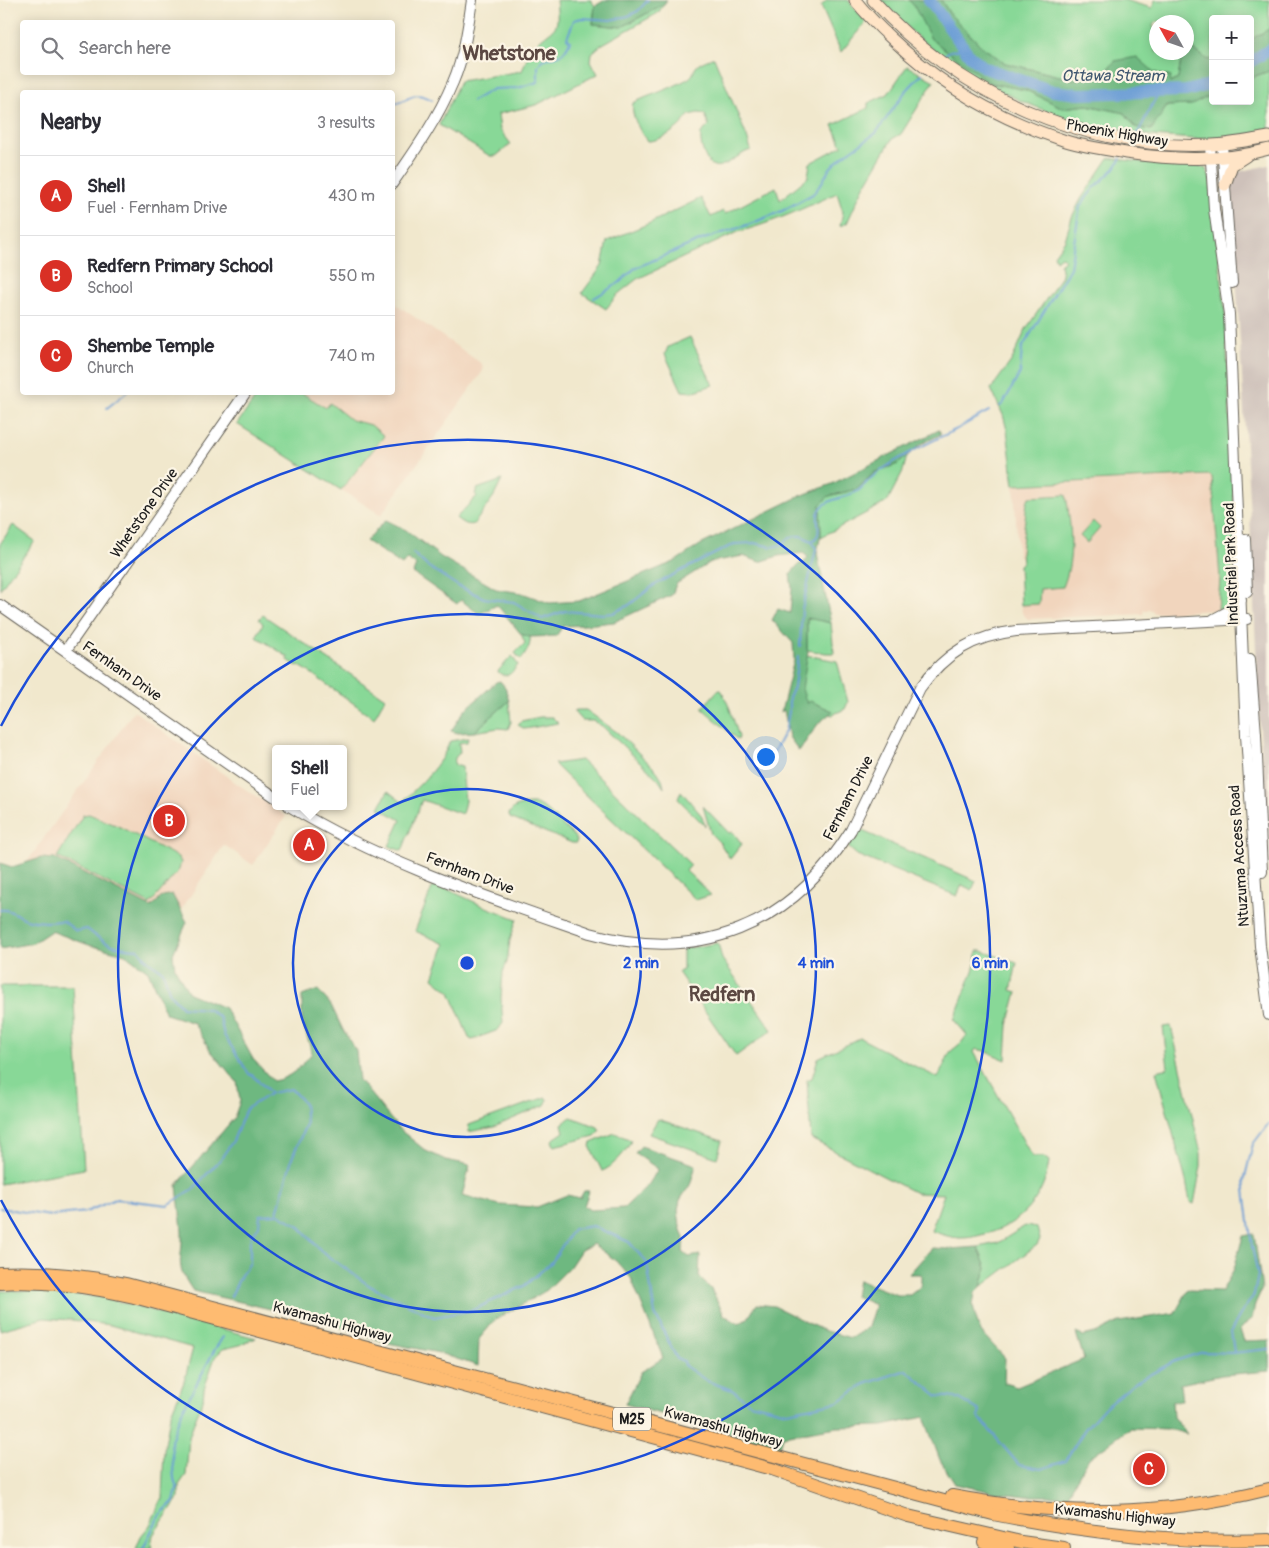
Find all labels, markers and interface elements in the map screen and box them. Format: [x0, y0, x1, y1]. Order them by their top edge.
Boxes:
north arrow [1149, 15, 1194, 60]
map controls [1209, 15, 1254, 105]
button: + [1209, 15, 1254, 60]
search box [20, 20, 395, 75]
icon: search [38, 34, 66, 62]
text: Search here [78, 36, 171, 60]
district label: Whetstone [462, 41, 557, 66]
button: − [1209, 60, 1254, 105]
water label: Ottawa Stream [1062, 66, 1165, 86]
text: Nearby [40, 109, 101, 136]
text: 3 results [317, 113, 375, 133]
street label: Phoenix Highway [1065, 115, 1170, 152]
text: Shell [87, 174, 125, 198]
text: A [51, 186, 61, 206]
text: 430 m [328, 186, 375, 206]
text: Fuel · Fernham Drive [87, 198, 227, 218]
text: Redfern Primary School [87, 254, 273, 278]
text: B [51, 266, 61, 286]
text: 550 m [329, 266, 375, 286]
text: School [87, 278, 133, 298]
text: Shembe Temple [87, 334, 214, 358]
text: C [51, 346, 61, 366]
text: 740 m [329, 346, 375, 366]
text: Church [87, 358, 134, 378]
street label: Whetstone Drive [106, 464, 183, 562]
street label: Industrial Park Road [1220, 502, 1243, 626]
street label: Fernham Drive [78, 637, 166, 706]
your location [753, 744, 779, 770]
popup [272, 745, 347, 810]
street label: Fernham Drive [819, 752, 878, 844]
text: Shell [290, 756, 329, 780]
text: Fuel [290, 780, 320, 800]
street label: Ntuzuma Access Road [1225, 784, 1254, 928]
pin: B [153, 802, 185, 840]
pin: A [293, 826, 325, 864]
street label: Fernham Drive [423, 848, 517, 899]
centre of rings [458, 954, 476, 972]
text: 2 min [623, 954, 659, 973]
text: 4 min [798, 954, 835, 973]
text: 6 min [972, 954, 1009, 973]
district label: Redfern [689, 982, 755, 1007]
street label: Kwamashu Highway [271, 1298, 394, 1348]
street label: Kwamashu Highway [662, 1403, 785, 1453]
road number: M25 [613, 1408, 651, 1430]
pin: C [1133, 1450, 1165, 1488]
street label: Kwamashu Highway [1054, 1500, 1177, 1531]

